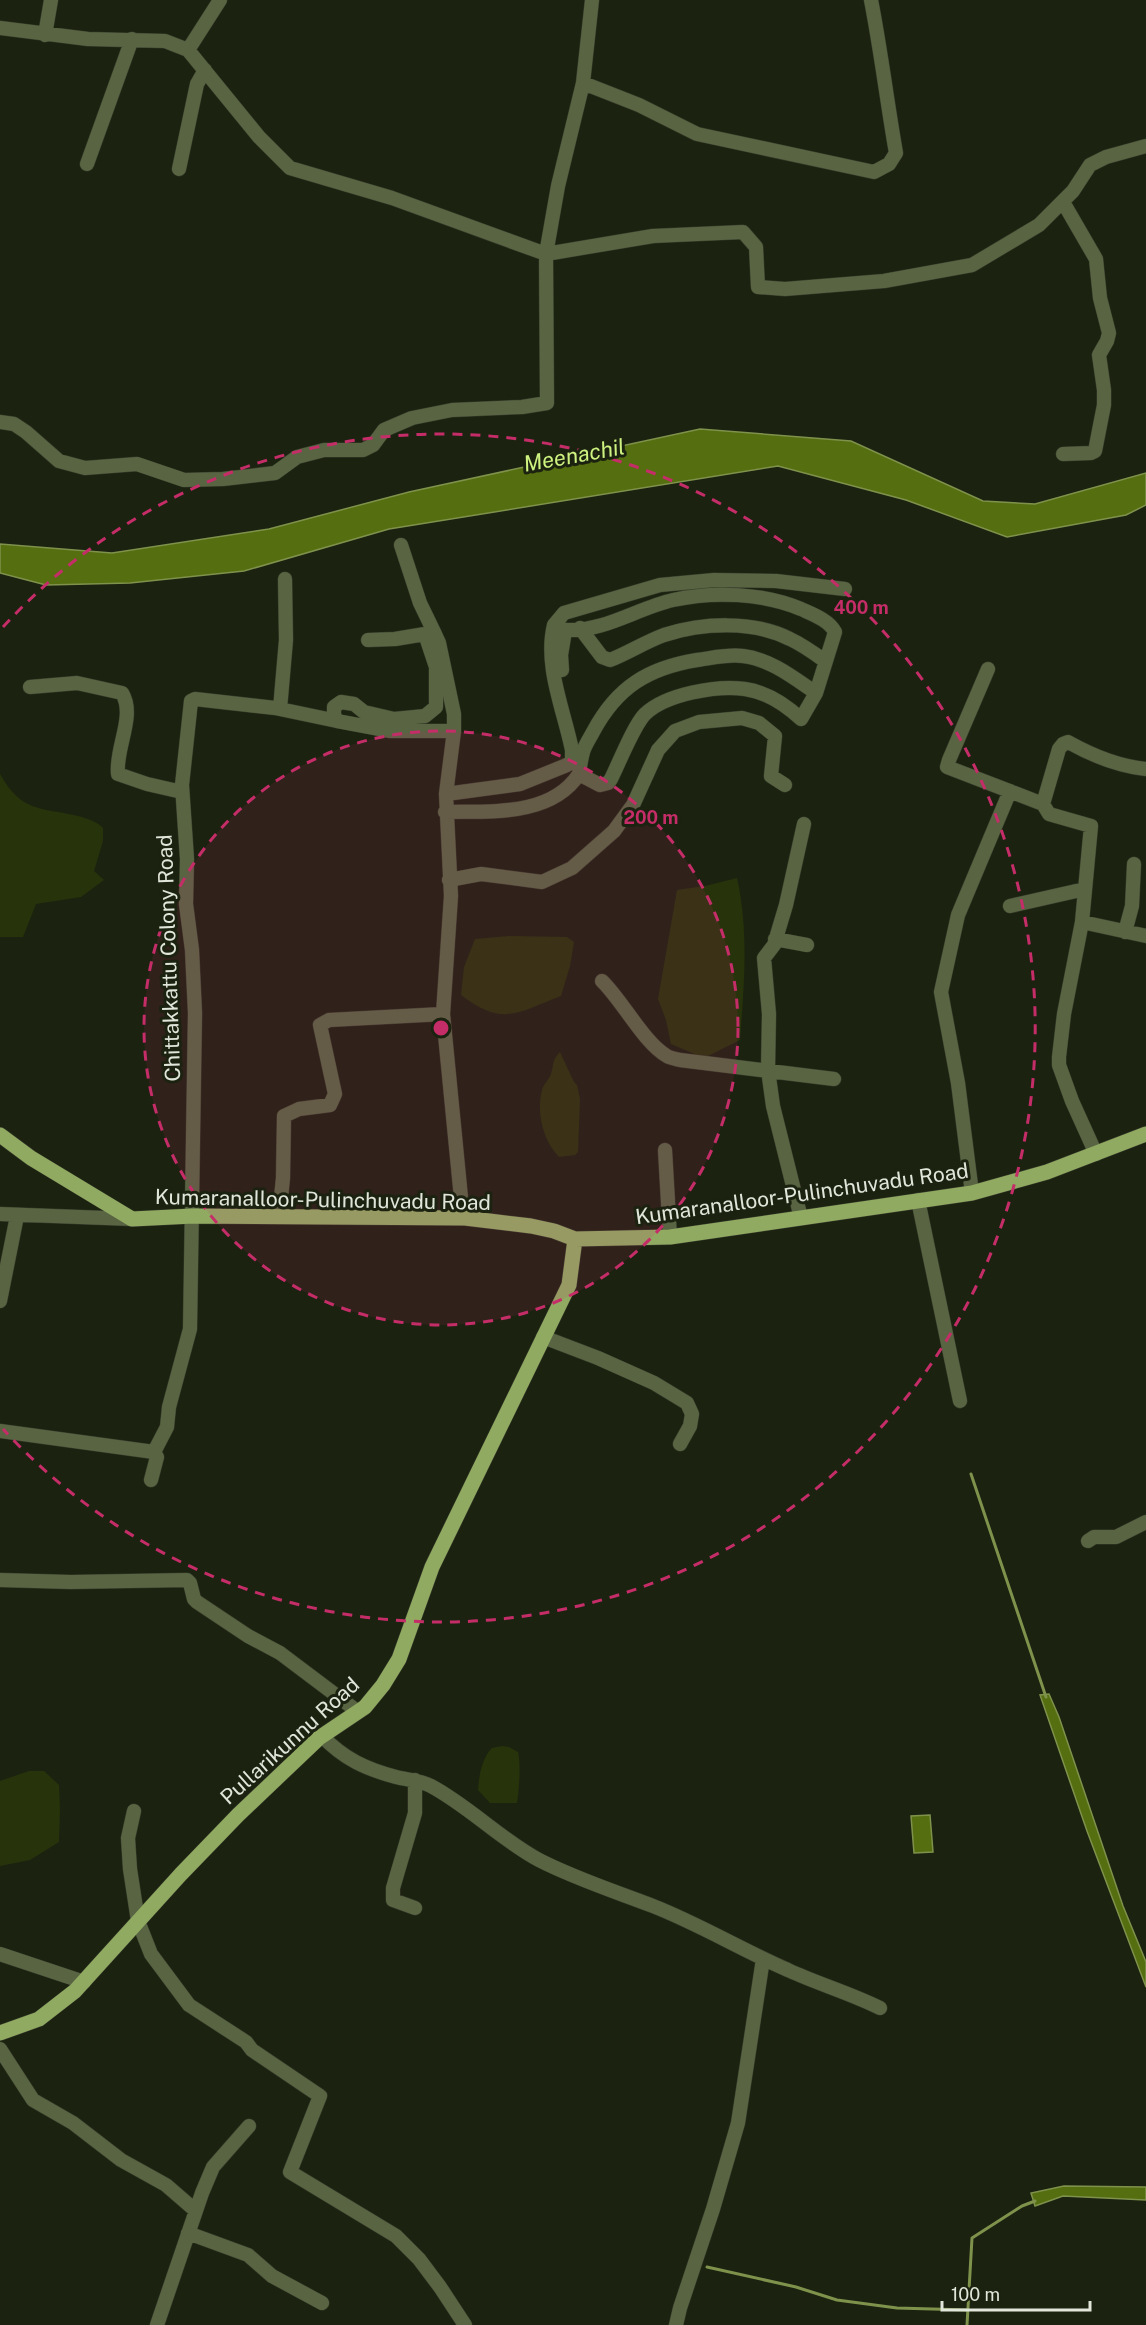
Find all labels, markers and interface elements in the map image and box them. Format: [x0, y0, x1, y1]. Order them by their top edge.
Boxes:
water label: Meenachil [521, 433, 627, 477]
text: 400 m [833, 597, 889, 618]
text: 200 m [624, 807, 678, 828]
street label: Chittakkattu Colony Road [152, 834, 185, 1082]
centre of rings [431, 1018, 451, 1038]
street label: Kumaranalloor-Pulinchuvadu Road [634, 1158, 970, 1229]
street label: Kumaranalloor-Pulinchuvadu Road [155, 1184, 491, 1215]
street label: Pullarikunnu Road [215, 1672, 364, 1810]
scale bar [942, 2274, 1090, 2312]
text: 100 m [951, 2284, 1000, 2305]

